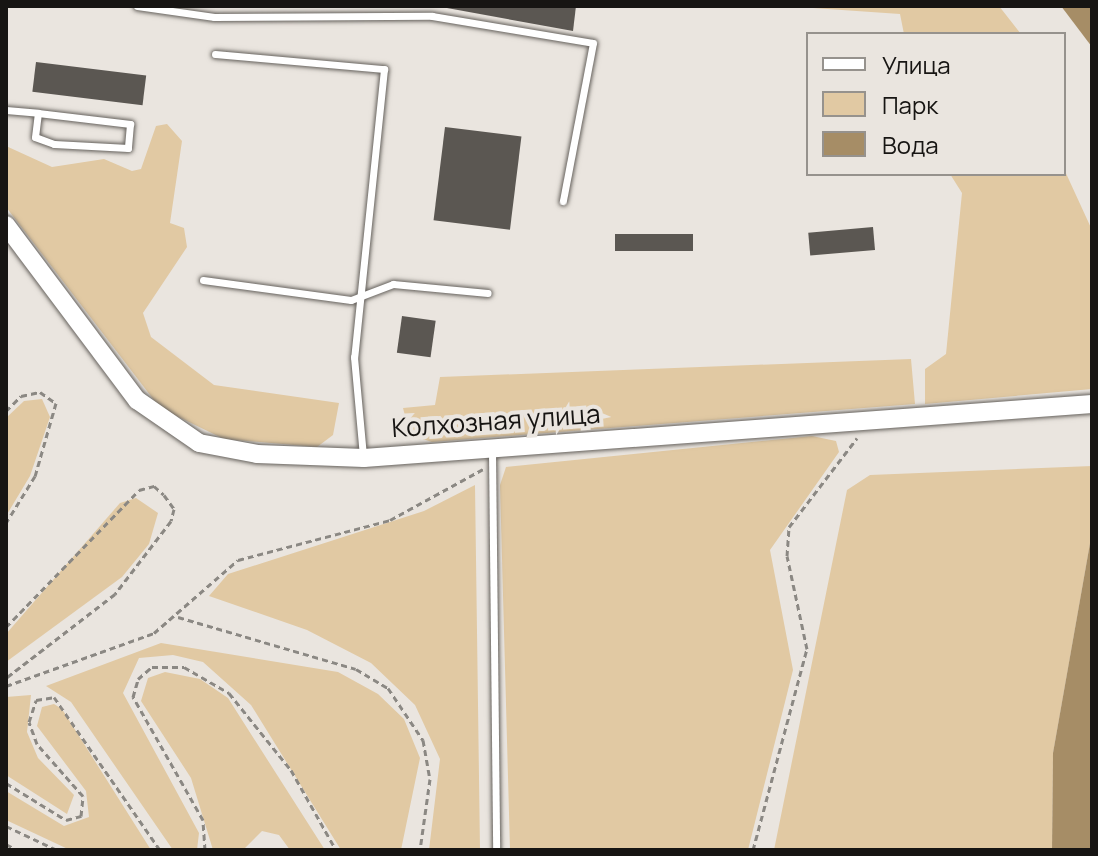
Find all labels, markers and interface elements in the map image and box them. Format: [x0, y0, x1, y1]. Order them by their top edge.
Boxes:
legend [806, 32, 1066, 176]
text: Улица [882, 48, 951, 81]
text: Парк [882, 88, 938, 121]
text: Вода [882, 128, 939, 161]
street label: Колхозная улица [391, 398, 601, 444]

